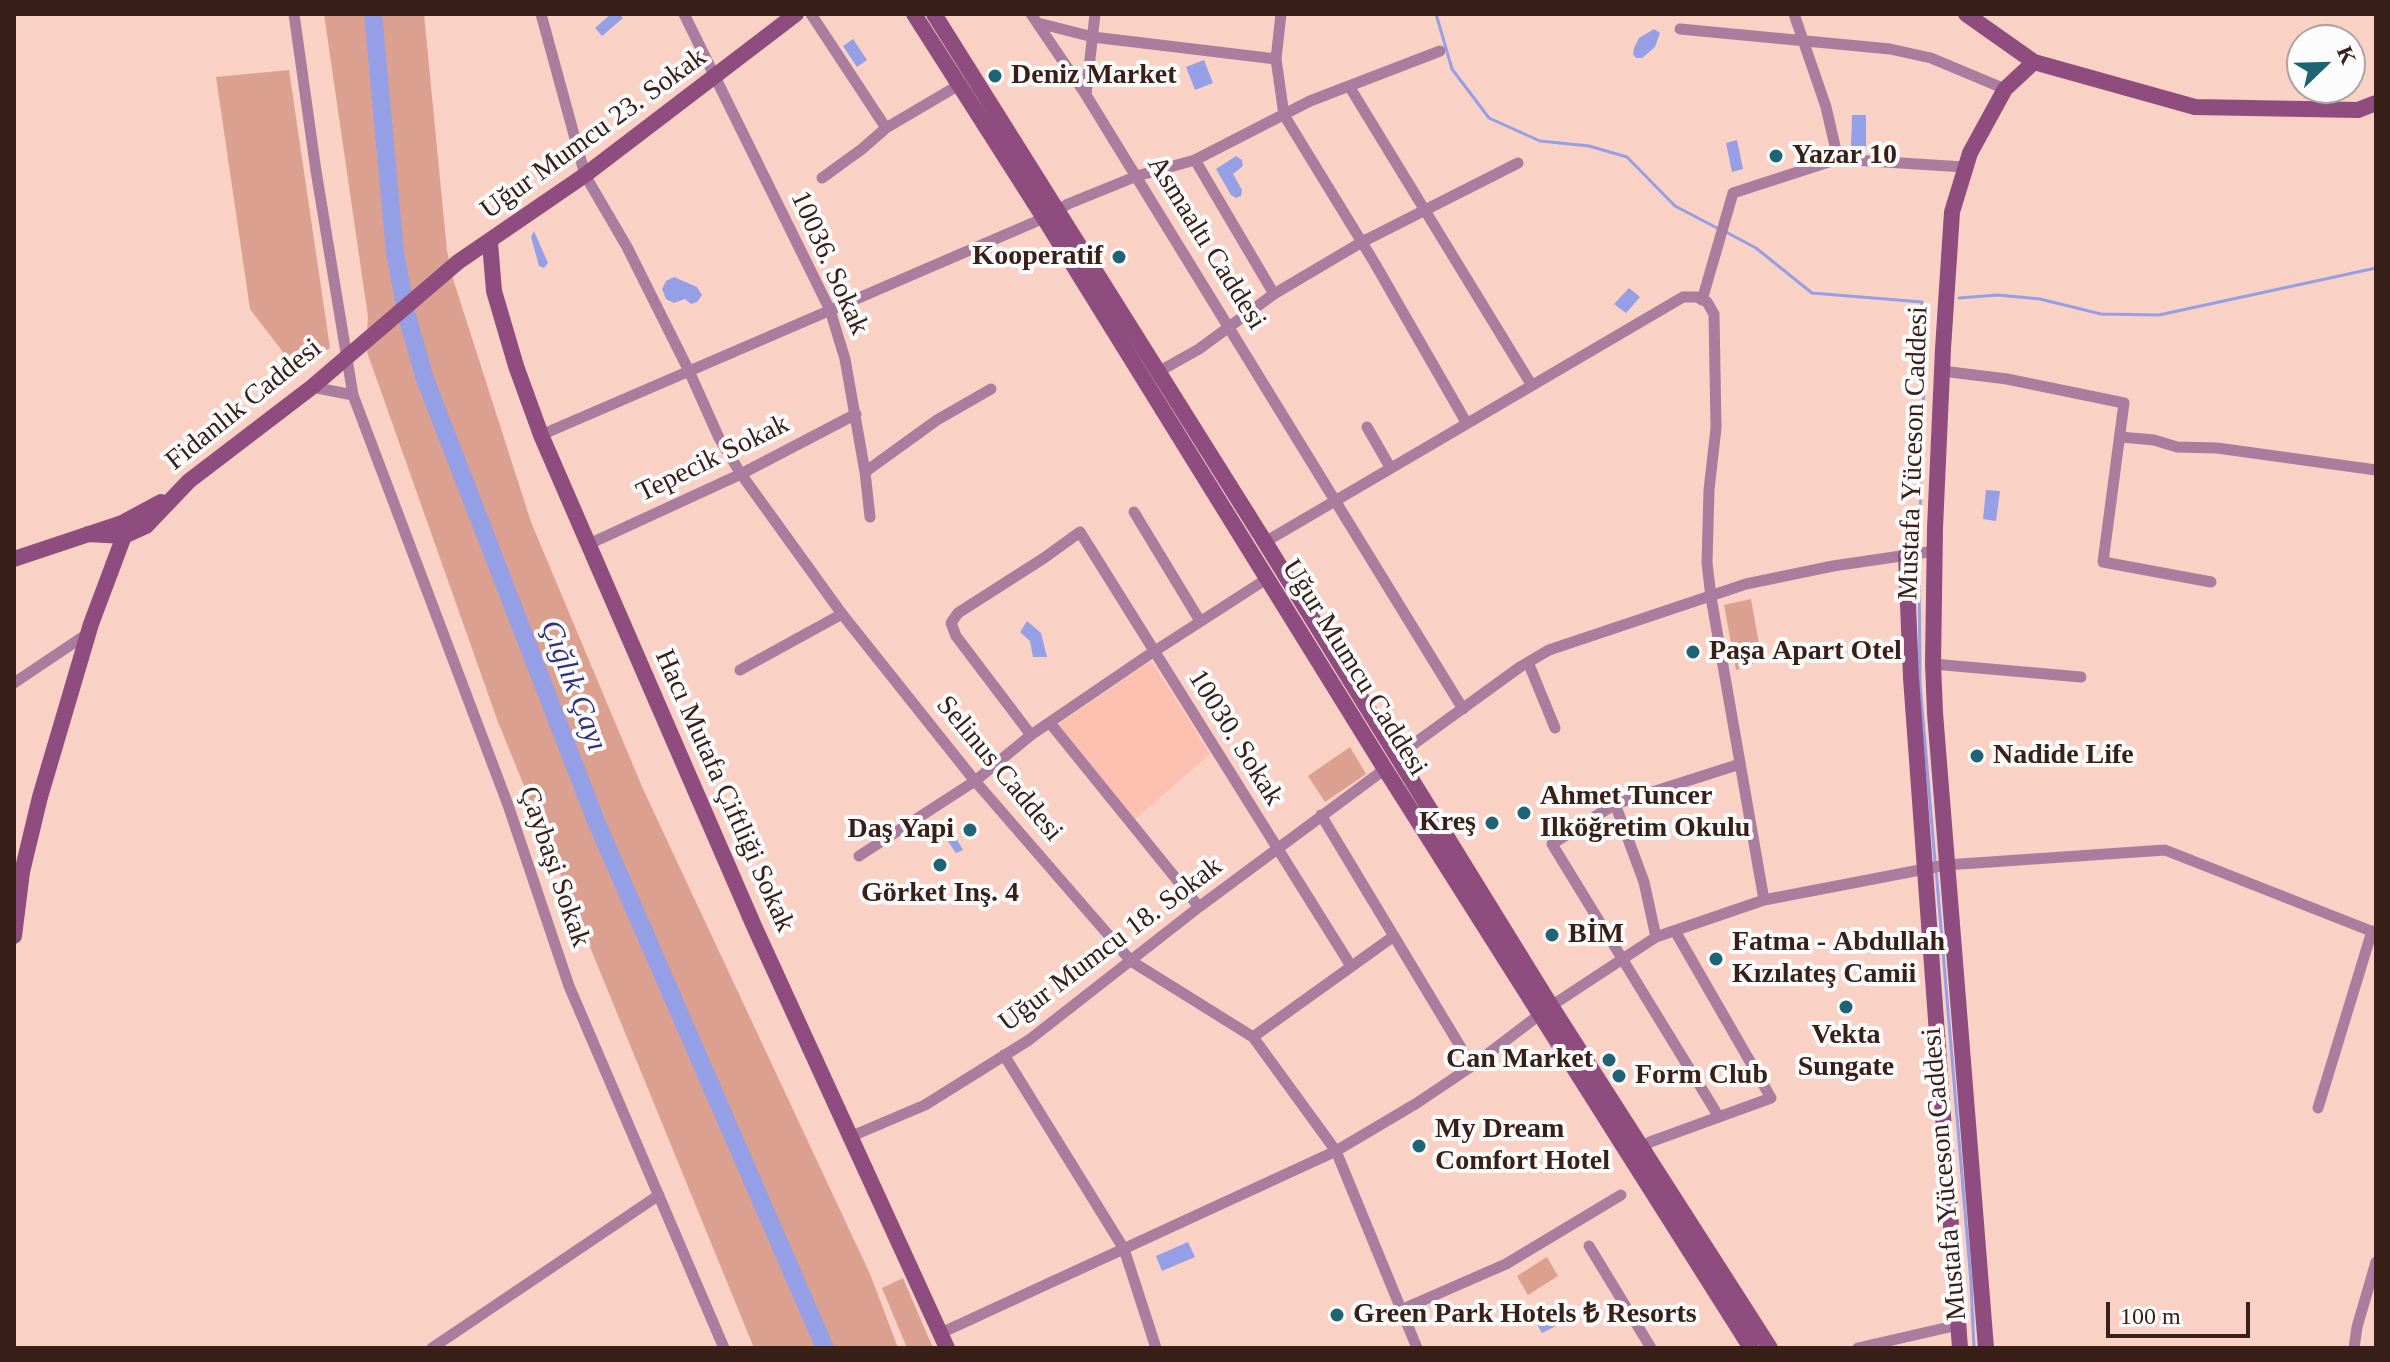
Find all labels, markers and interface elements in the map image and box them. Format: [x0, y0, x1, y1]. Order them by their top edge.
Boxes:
north arrow [2286, 24, 2366, 104]
street label: Uğur Mumcu 23. Sokak [475, 41, 713, 227]
text: K [2332, 42, 2362, 68]
place label: Deniz Market [1011, 59, 1177, 93]
marker: Deniz Market [986, 67, 1004, 85]
place label: Yazar 10 [1792, 139, 1897, 173]
marker: Yazar 10 [1767, 147, 1785, 165]
street label: Asmaaltı Caddesi [1139, 150, 1273, 336]
street label: 10036. Sokak [782, 186, 876, 340]
place label: Kooperatif [972, 240, 1103, 274]
marker: Kooperatif [1110, 248, 1128, 266]
street label: Mustafa Yüceson Caddesi [1892, 306, 1936, 600]
street label: Fidanlık Caddesi [159, 332, 329, 478]
street label: Tepecik Sokak [631, 408, 795, 510]
street label: Uğur Mumcu Caddesi [1274, 554, 1434, 782]
water label: Çığlık Çayı [532, 615, 614, 757]
place label: Paşa Apart Otel [1709, 635, 1902, 669]
marker: Paşa Apart Otel [1684, 643, 1702, 661]
street label: Hacı Mutafa Çiftliği Sokak [647, 645, 801, 937]
street label: 10030. Sokak [1180, 664, 1290, 812]
street label: Selinus Caddesi [928, 689, 1070, 849]
place label: Nadide Life [1993, 739, 2134, 773]
marker: Nadide Life [1968, 747, 1986, 765]
place label: Ahmet Tuncer Ilköğretim Okulu [1540, 780, 1750, 846]
street label: Çaybaşi Sokak [511, 782, 597, 952]
marker: Ahmet Tuncer Ilköğretim Okulu [1515, 804, 1533, 822]
place label: Kreş [1419, 806, 1476, 840]
place label: Daş Yapi [847, 813, 954, 847]
marker: Kreş [1483, 814, 1501, 832]
marker: Daş Yapi [961, 821, 979, 839]
street label: Uğur Mumcu 18. Sokak [993, 850, 1229, 1040]
marker: Görket Inş. 4 [931, 856, 949, 874]
place label: Görket Inş. 4 [861, 877, 1019, 911]
place label: BİM [1568, 918, 1624, 952]
marker: BİM [1543, 926, 1561, 944]
place label: Fatma - Abdullah Kızılateş Camii [1732, 926, 1945, 992]
marker: Fatma - Abdullah Kızılateş Camii [1707, 950, 1725, 968]
marker: Vekta Sungate [1837, 998, 1855, 1016]
place label: Vekta Sungate [1798, 1019, 1894, 1085]
street label: Mustafa Yüceson Caddesi [1915, 1026, 1975, 1322]
place label: Can Market [1446, 1043, 1593, 1077]
marker: Can Market [1600, 1051, 1618, 1069]
place label: Form Club [1635, 1059, 1768, 1093]
marker: Form Club [1610, 1067, 1628, 1085]
place label: My Dream Comfort Hotel [1435, 1113, 1610, 1179]
marker: My Dream Comfort Hotel [1410, 1137, 1428, 1155]
scale bar [2110, 1286, 2254, 1336]
place label: Green Park Hotels ₺ Resorts [1353, 1298, 1697, 1332]
text: 100 m [2120, 1303, 2181, 1329]
marker: Green Park Hotels ₺ Resorts [1328, 1306, 1346, 1324]

